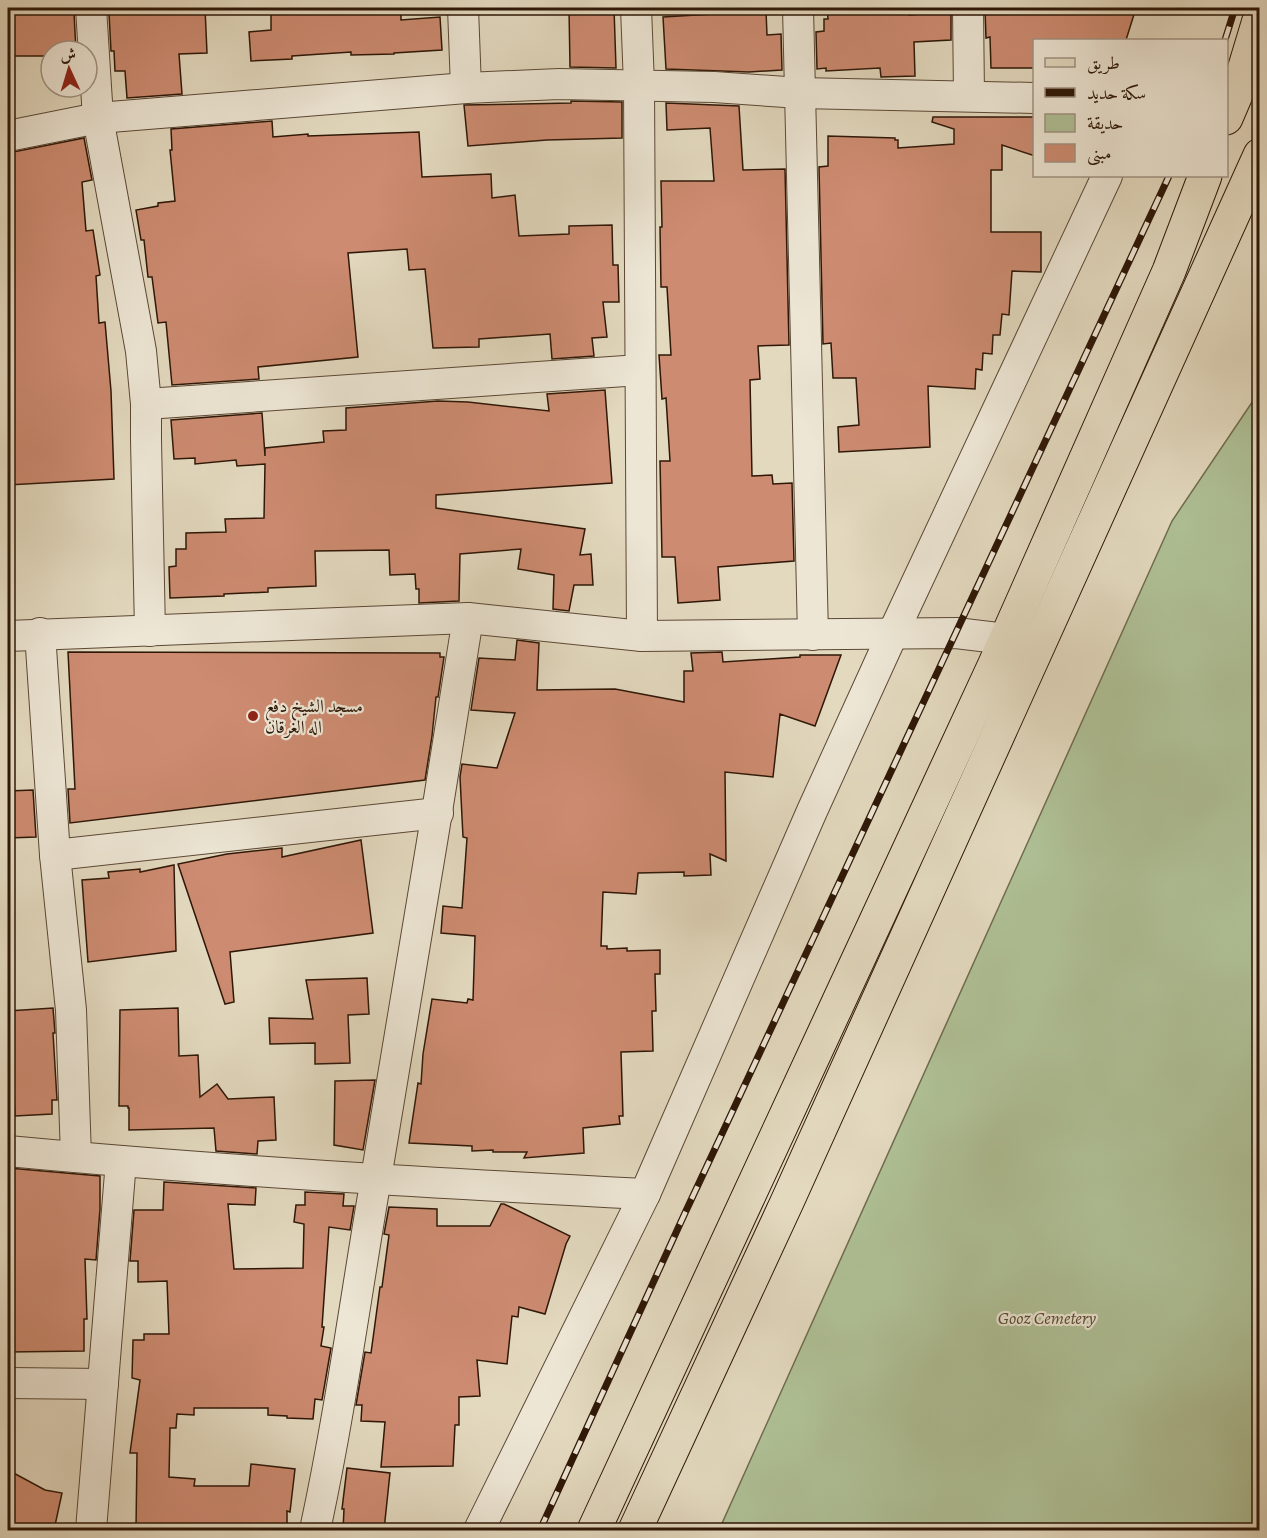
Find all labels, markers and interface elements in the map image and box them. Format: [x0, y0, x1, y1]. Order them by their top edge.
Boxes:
north arrow [39, 39, 99, 99]
legend [1033, 39, 1228, 177]
text: ش [59, 44, 77, 67]
text: طريق [1087, 51, 1120, 75]
text: سكة حديد [1087, 81, 1146, 105]
text: حديقة [1087, 111, 1123, 135]
text: مبنى [1087, 141, 1112, 166]
place label: مسجد الشيخ دفع اله الغرقان [265, 694, 363, 739]
marker: مسجد الشيخ دفع اله الغرقان [246, 709, 260, 723]
park label: Gooz Cemetery [998, 1306, 1096, 1330]

